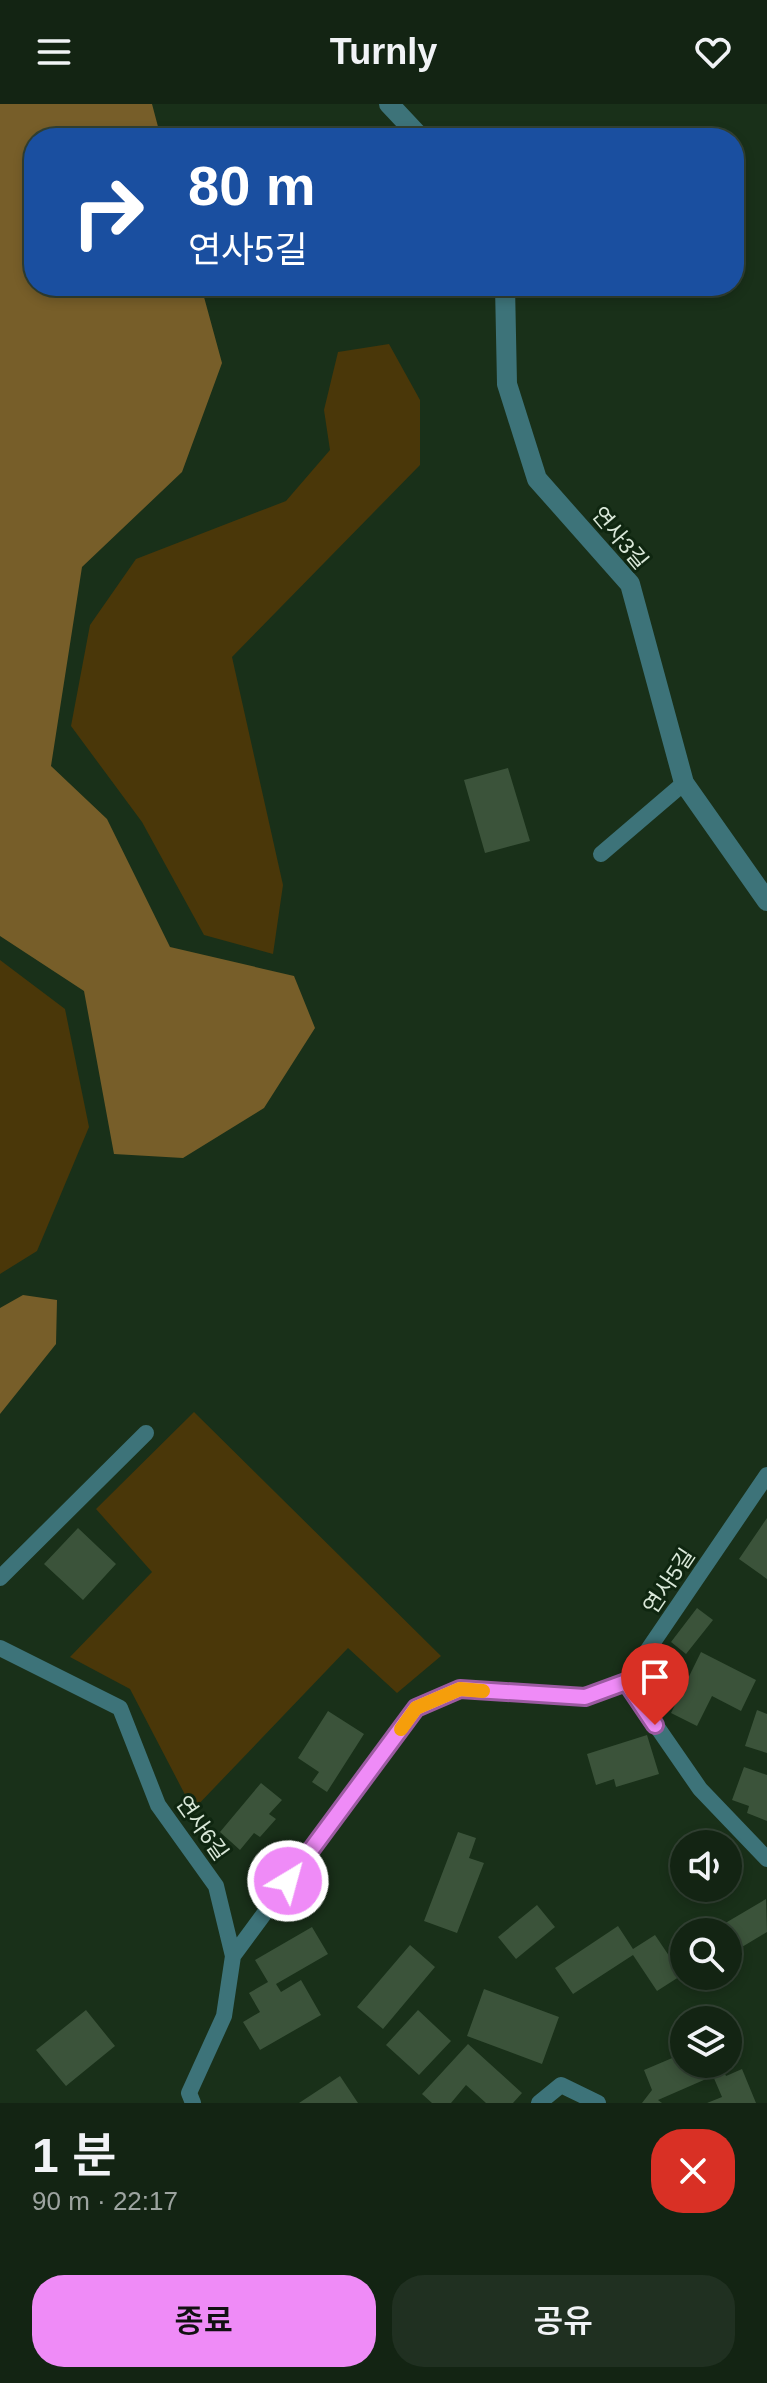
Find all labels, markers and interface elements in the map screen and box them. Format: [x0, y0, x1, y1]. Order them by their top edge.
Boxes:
icon: menu [32, 30, 76, 74]
icon: heart [691, 30, 735, 74]
text: Turnly [330, 31, 437, 72]
text: 80 m [188, 154, 316, 217]
icon: right [56, 160, 160, 264]
text: 연사5길 [188, 229, 307, 270]
street label: 연사3길 [587, 502, 653, 574]
street label: 연사5길 [638, 1544, 700, 1618]
pin [621, 1643, 689, 1725]
icon: arrive [633, 1655, 677, 1699]
street label: 연사6길 [171, 1791, 233, 1865]
map controls [670, 1830, 742, 2078]
button: sound [670, 1830, 742, 1902]
position arrow [246, 1839, 330, 1923]
button: search [670, 1918, 742, 1990]
button: layers [670, 2006, 742, 2078]
text: 1 분 [32, 2129, 116, 2182]
button: close [651, 2129, 735, 2213]
text: 90 m · 22:17 [32, 2186, 178, 2216]
button: 종료 [32, 2275, 376, 2367]
button: 공유 [392, 2275, 735, 2367]

